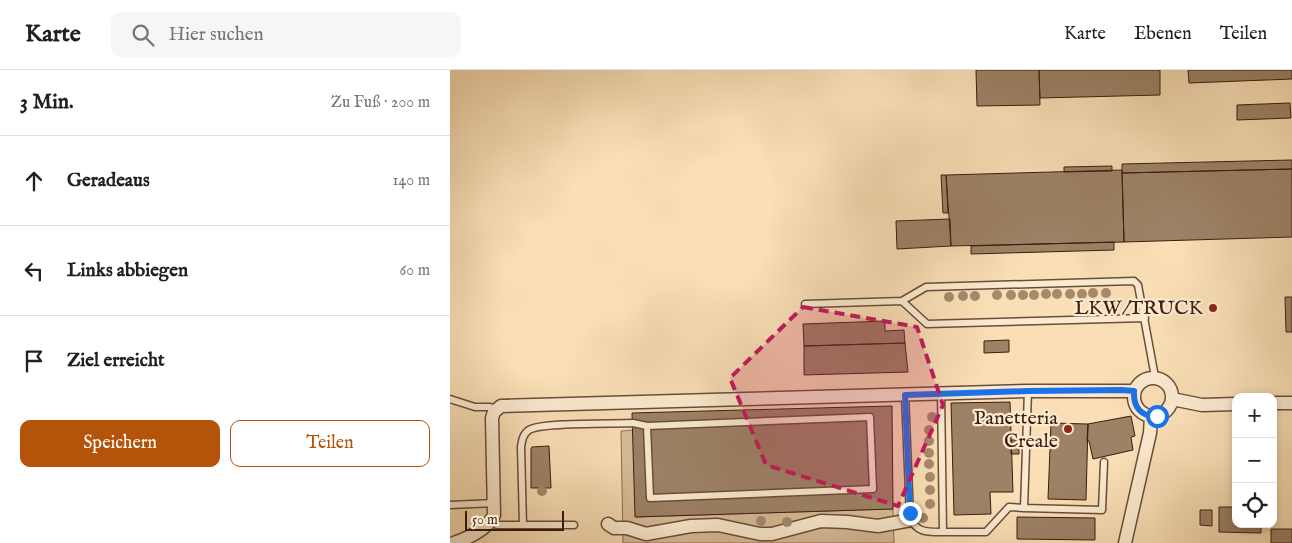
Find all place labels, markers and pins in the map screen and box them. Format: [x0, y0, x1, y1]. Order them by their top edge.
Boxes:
place label: LKW/TRUCK [1074, 296, 1204, 321]
marker: LKW/TRUCK [1207, 302, 1219, 314]
place label: Panetteria Creale [974, 406, 1058, 454]
marker: Panetteria Creale [1062, 423, 1074, 435]

